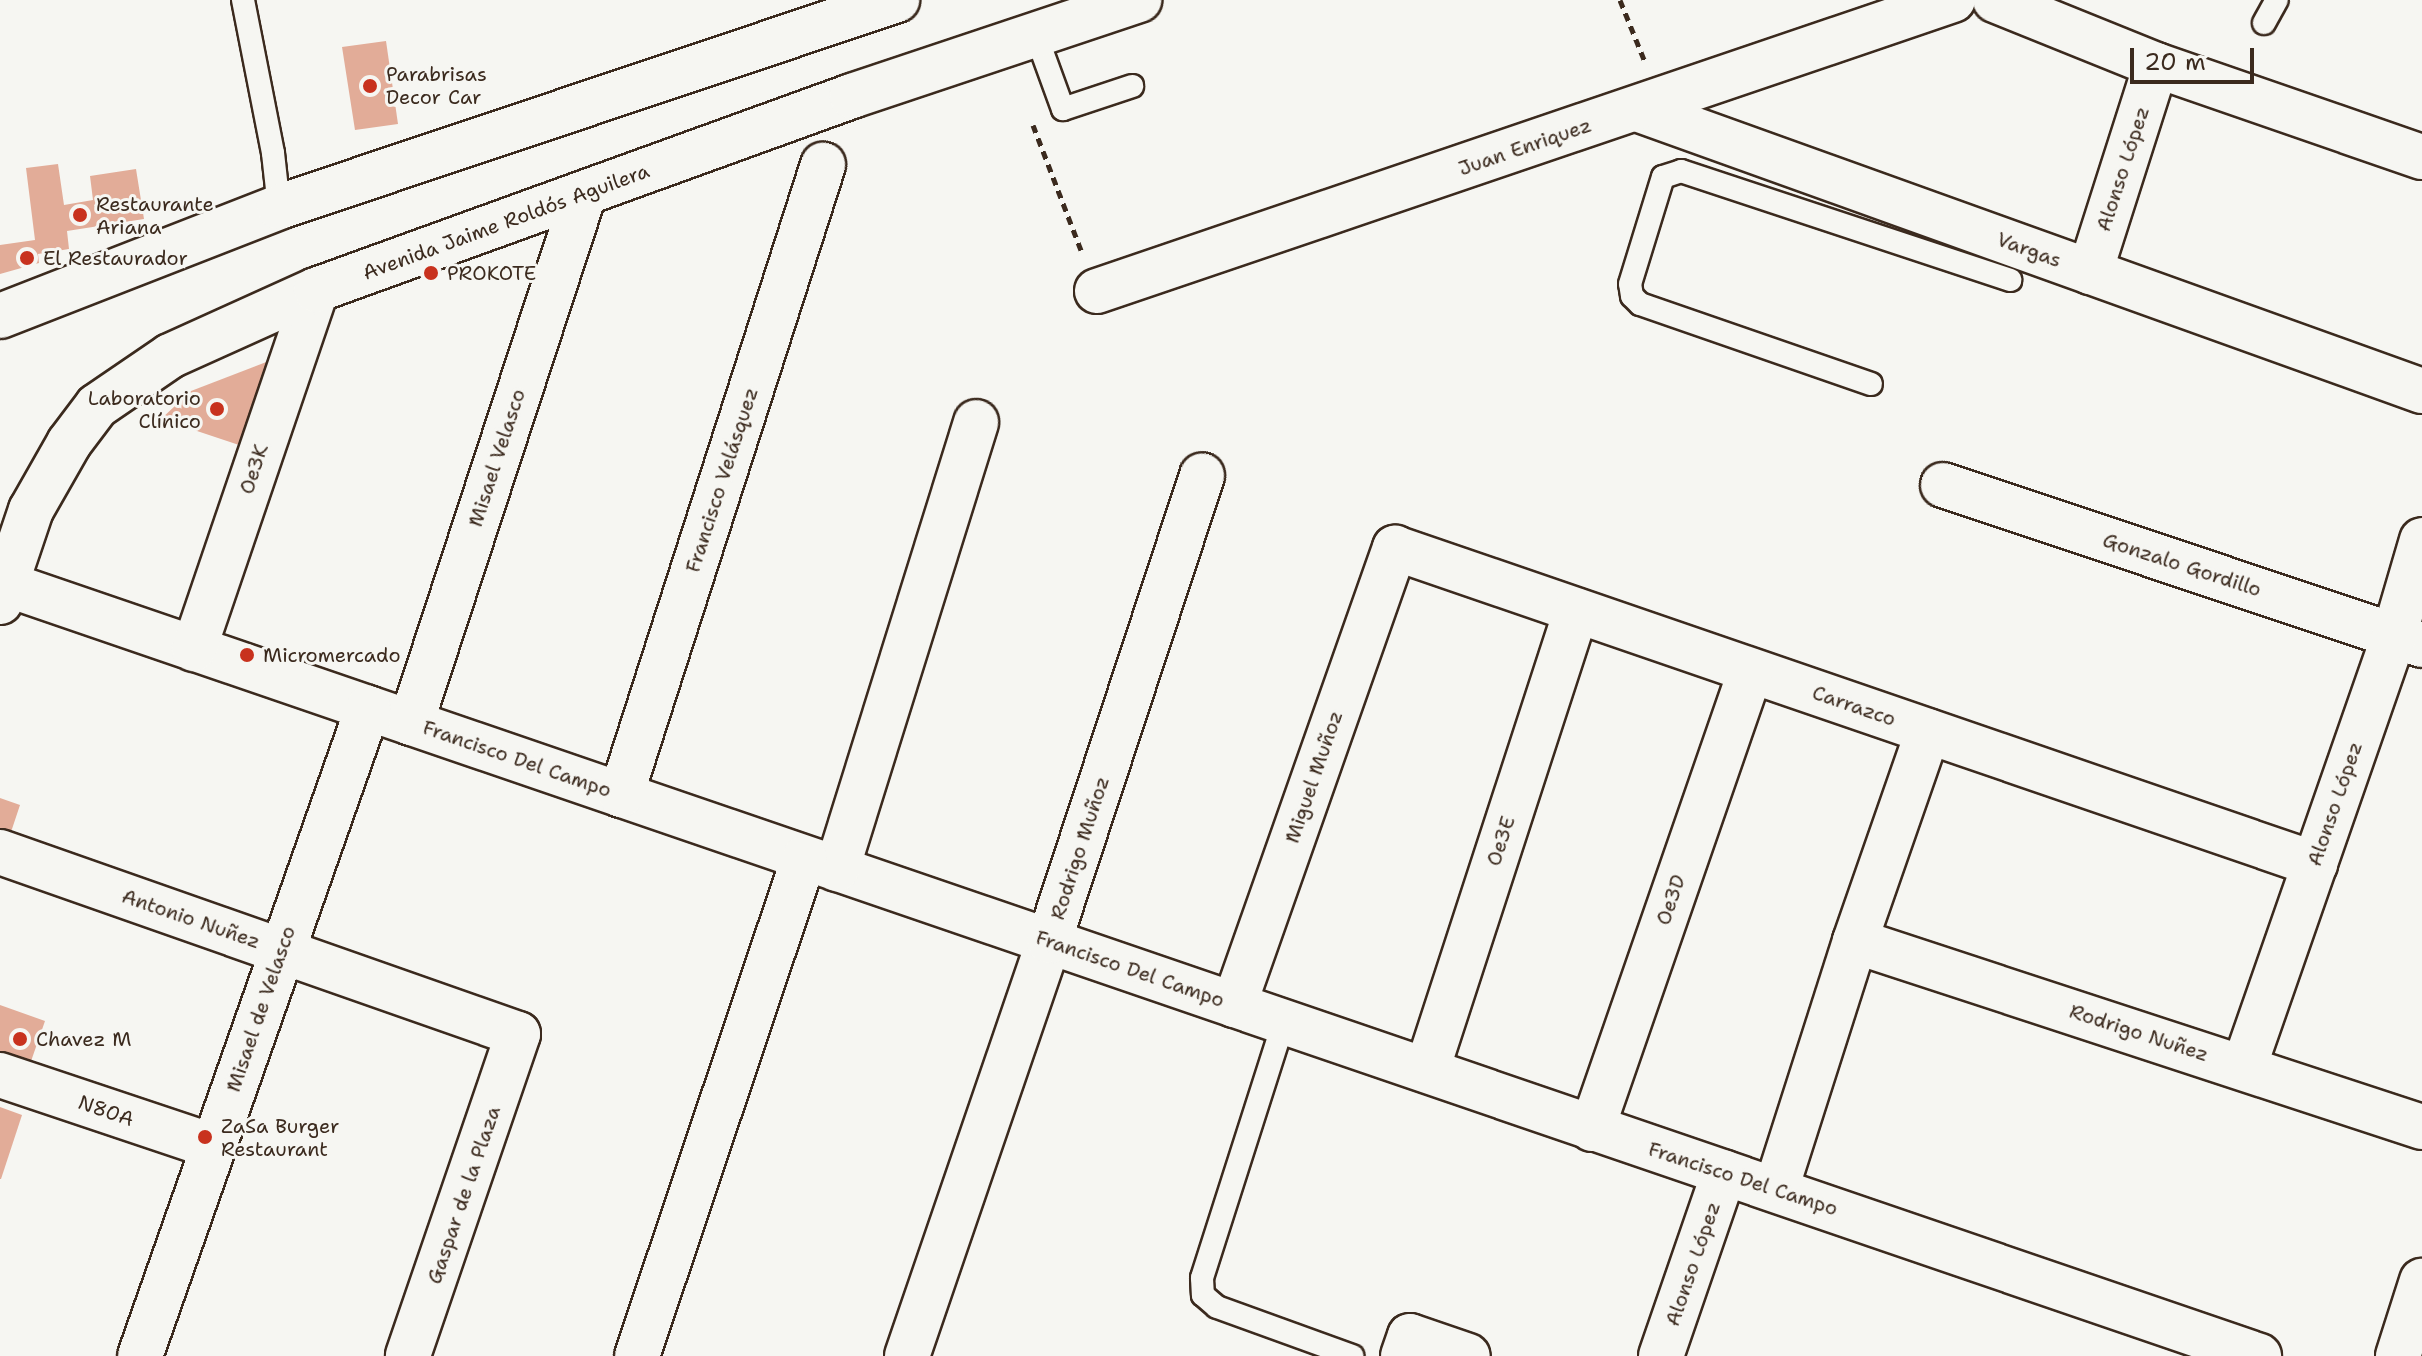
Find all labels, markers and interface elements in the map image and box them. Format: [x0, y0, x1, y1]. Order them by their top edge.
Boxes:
scale bar [2134, 32, 2258, 82]
text: 20 m [2144, 46, 2206, 78]
place label: Parabrisas Decor Car [386, 62, 487, 109]
marker: Parabrisas Decor Car [361, 77, 379, 95]
street label: Alonso López [2092, 104, 2154, 234]
street label: Juan Enriquez [1455, 113, 1595, 181]
street label: Avenida Jaime Roldós Aguilera [360, 159, 652, 285]
place label: Restaurante Ariana [96, 192, 214, 239]
marker: Restaurante Ariana [71, 206, 89, 224]
street label: Vargas [1993, 227, 2065, 273]
place label: El Restaurador [43, 246, 188, 270]
marker: El Restaurador [18, 249, 36, 267]
place label: PROKOTE [447, 261, 536, 285]
marker: PROKOTE [422, 264, 440, 282]
street label: Francisco Velásquez [681, 384, 763, 576]
place label: Laboratorio Clínico [88, 386, 201, 433]
street label: Misael Velasco [463, 386, 531, 530]
marker: Laboratorio Clínico [208, 400, 226, 418]
street label: Oe3K [235, 441, 273, 497]
street label: Gonzalo Gordillo [2100, 528, 2264, 602]
place label: Micromercado [263, 643, 401, 667]
marker: Micromercado [238, 646, 256, 664]
street label: Carrazco [1809, 681, 1899, 731]
street label: Miguel Muñoz [1280, 708, 1348, 846]
street label: Francisco Del Campo [420, 715, 614, 803]
street label: Alonso López [2303, 739, 2367, 869]
street label: Rodrigo Muñoz [1046, 773, 1114, 923]
street label: Oe3E [1482, 813, 1520, 869]
street label: Oe3D [1651, 872, 1691, 928]
street label: Antonio Nuñez [119, 884, 263, 954]
street label: Misael de Velasco [221, 923, 301, 1095]
street label: Francisco Del Campo [1033, 925, 1227, 1013]
street label: Rodrigo Nuñez [2066, 999, 2212, 1067]
place label: Chavez M [36, 1027, 131, 1051]
marker: Chavez M [11, 1030, 29, 1048]
street label: N80A [75, 1090, 137, 1132]
street label: Gaspar de la Plaza [422, 1103, 506, 1287]
place label: ZaSa Burger Restaurant [221, 1114, 339, 1161]
marker: ZaSa Burger Restaurant [196, 1128, 214, 1146]
street label: Francisco Del Campo [1645, 1137, 1841, 1221]
street label: Alonso López [1661, 1199, 1725, 1329]

